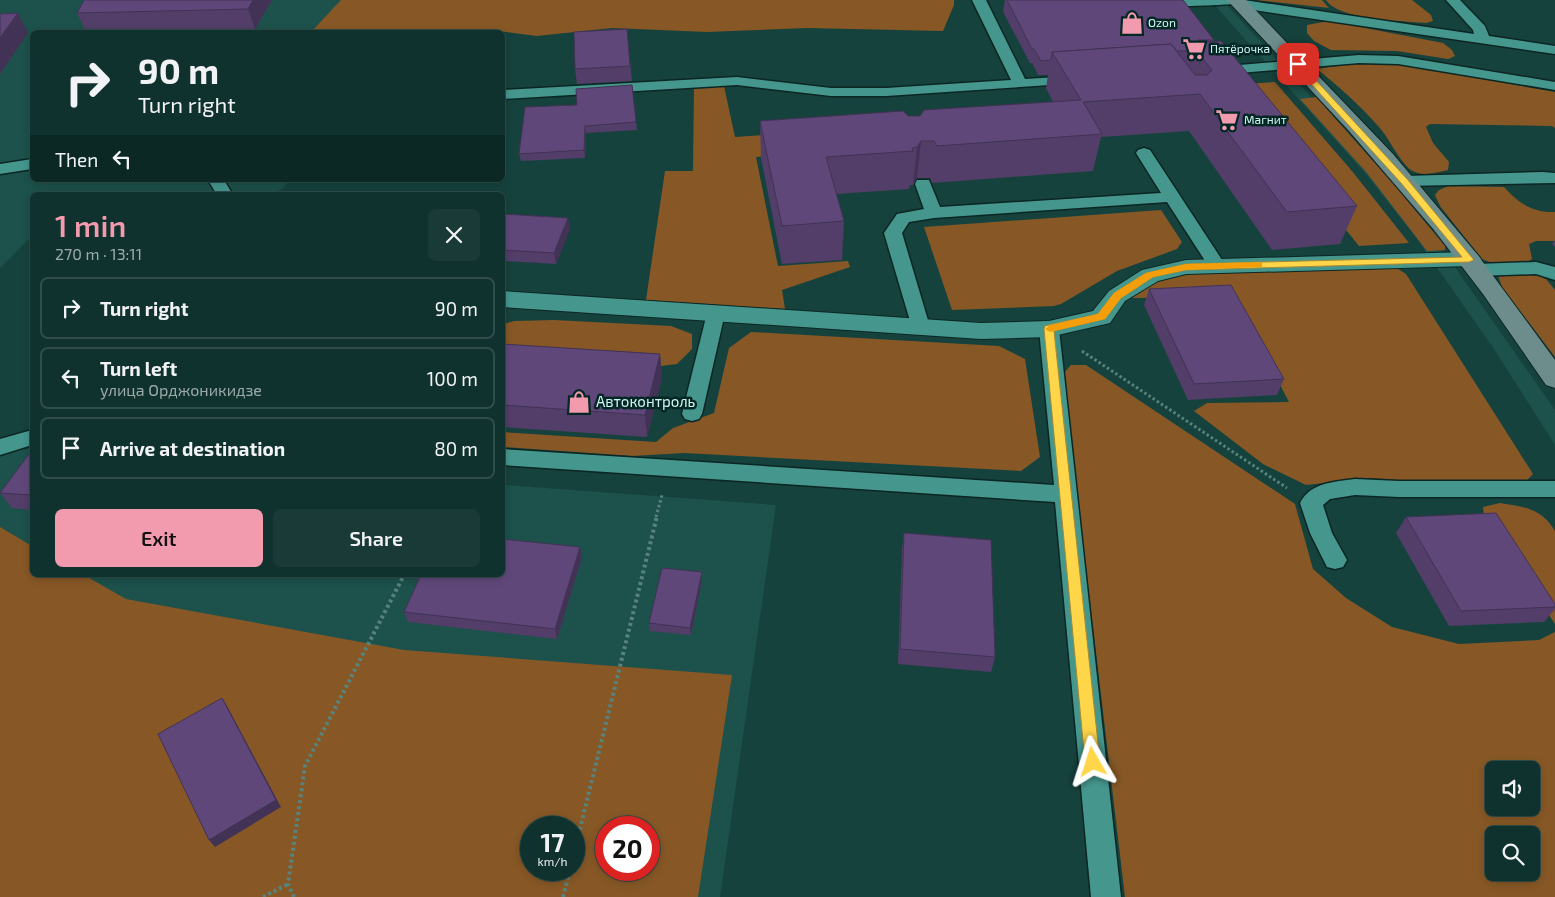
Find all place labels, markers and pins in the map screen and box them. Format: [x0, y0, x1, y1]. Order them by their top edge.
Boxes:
shop icon: Ozon [1119, 10, 1145, 36]
place label: Ozon [1148, 15, 1176, 29]
supermarket icon: Пятёрочка [1181, 36, 1207, 62]
place label: Пятёрочка [1210, 41, 1270, 55]
pin [1277, 43, 1319, 85]
supermarket icon: Магнит [1214, 107, 1240, 133]
place label: Магнит [1244, 112, 1287, 126]
shop icon: Автоконтроль [566, 389, 592, 415]
place label: Автоконтроль [596, 392, 696, 410]

